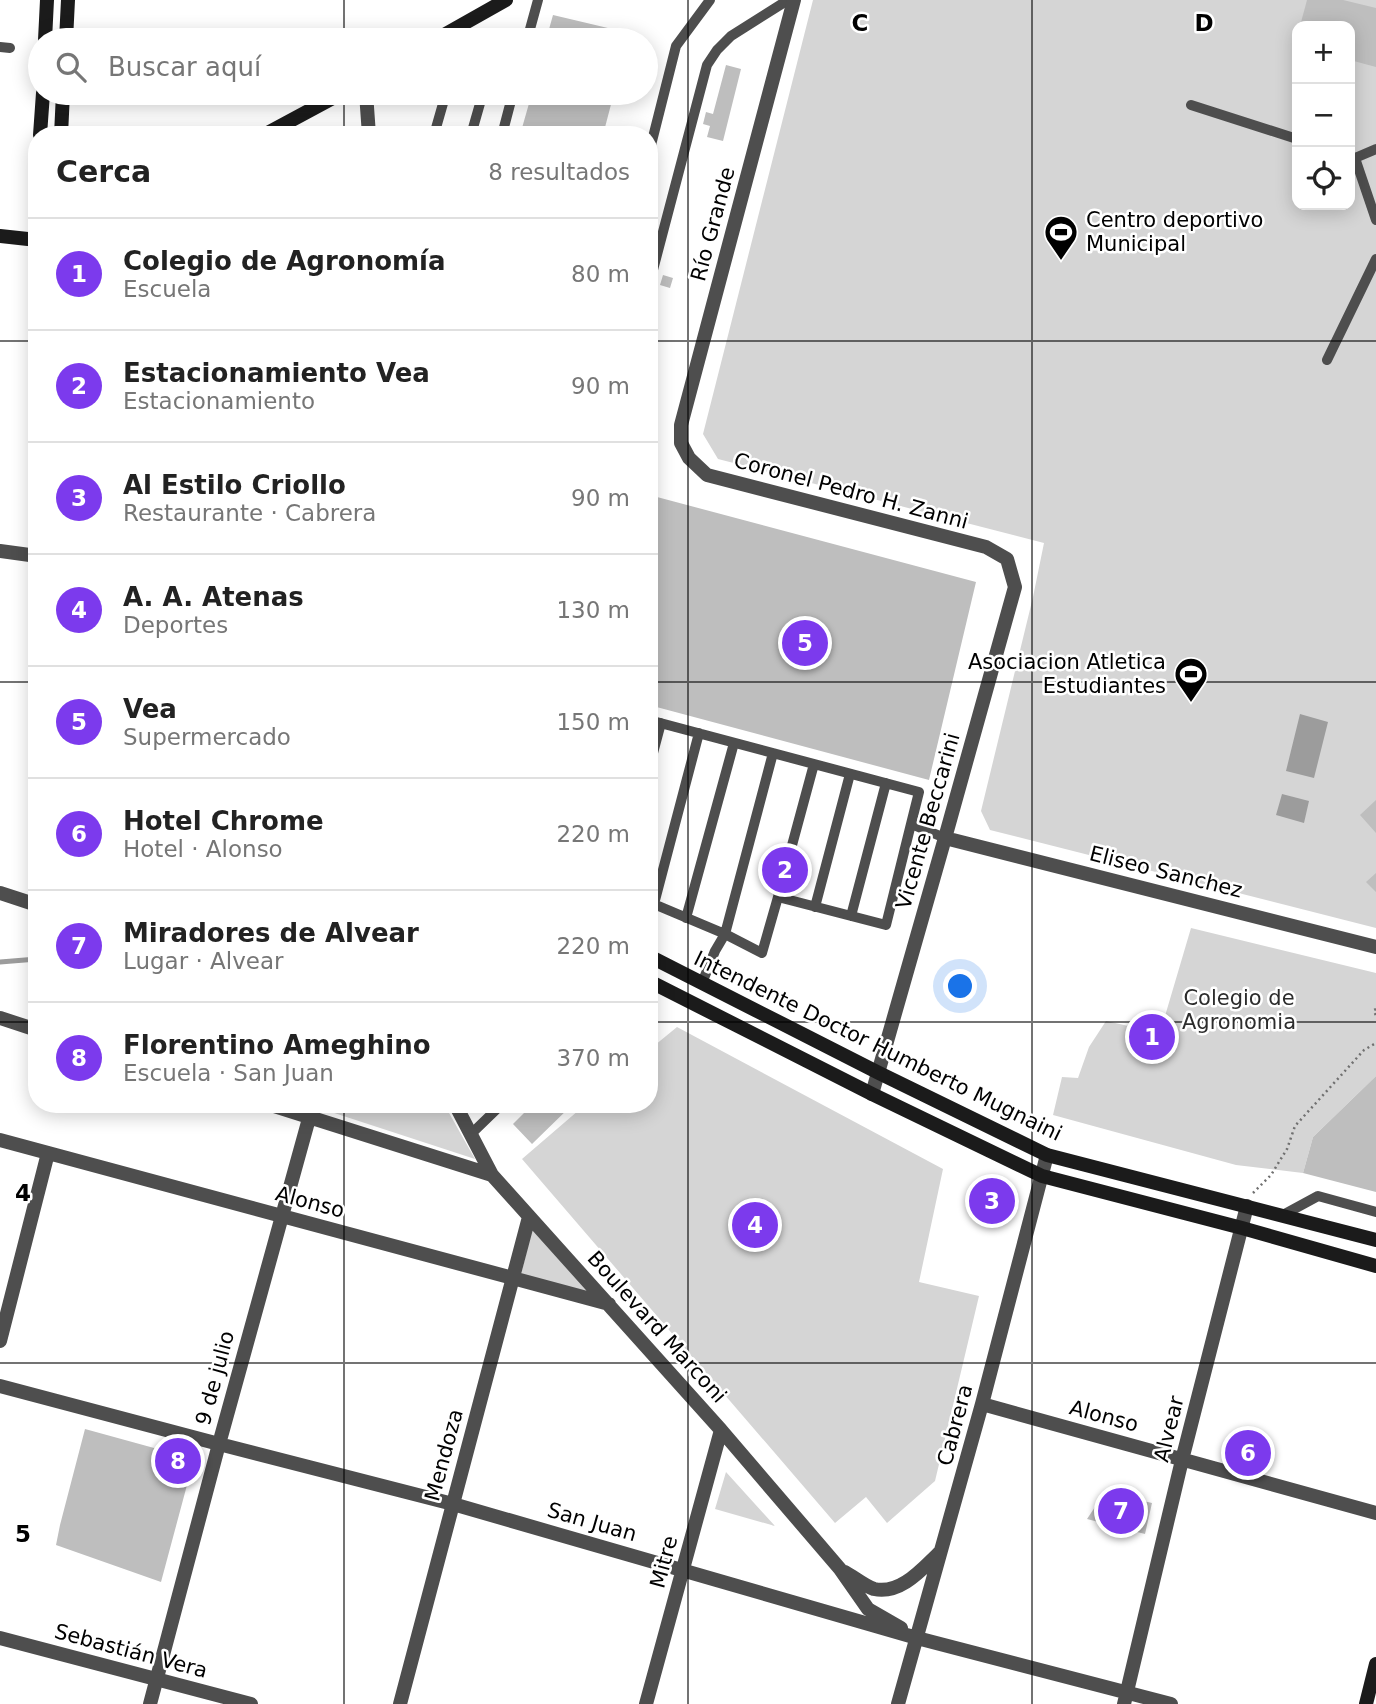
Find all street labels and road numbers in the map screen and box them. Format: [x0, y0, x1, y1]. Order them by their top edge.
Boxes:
street label: Río Grande [686, 164, 740, 284]
street label: Coronel Pedro H. Zanni [731, 448, 971, 534]
street label: Vicente Beccarini [891, 730, 965, 912]
street label: Eliseo Sanchez [1087, 841, 1245, 903]
street label: Intendente Doctor Humberto Mugnaini [690, 946, 1066, 1146]
street label: Alonso [273, 1181, 347, 1223]
street label: Boulevard Marconi [583, 1246, 731, 1408]
street label: 9 de julio [191, 1328, 239, 1428]
street label: Cabrera [933, 1382, 977, 1468]
street label: Alvear [1149, 1393, 1189, 1464]
street label: Alonso [1067, 1395, 1141, 1437]
street label: Mendoza [420, 1406, 468, 1504]
street label: San Juan [545, 1498, 639, 1546]
street label: Mitre [646, 1533, 682, 1591]
street label: Sebastián Vera [52, 1619, 210, 1683]

